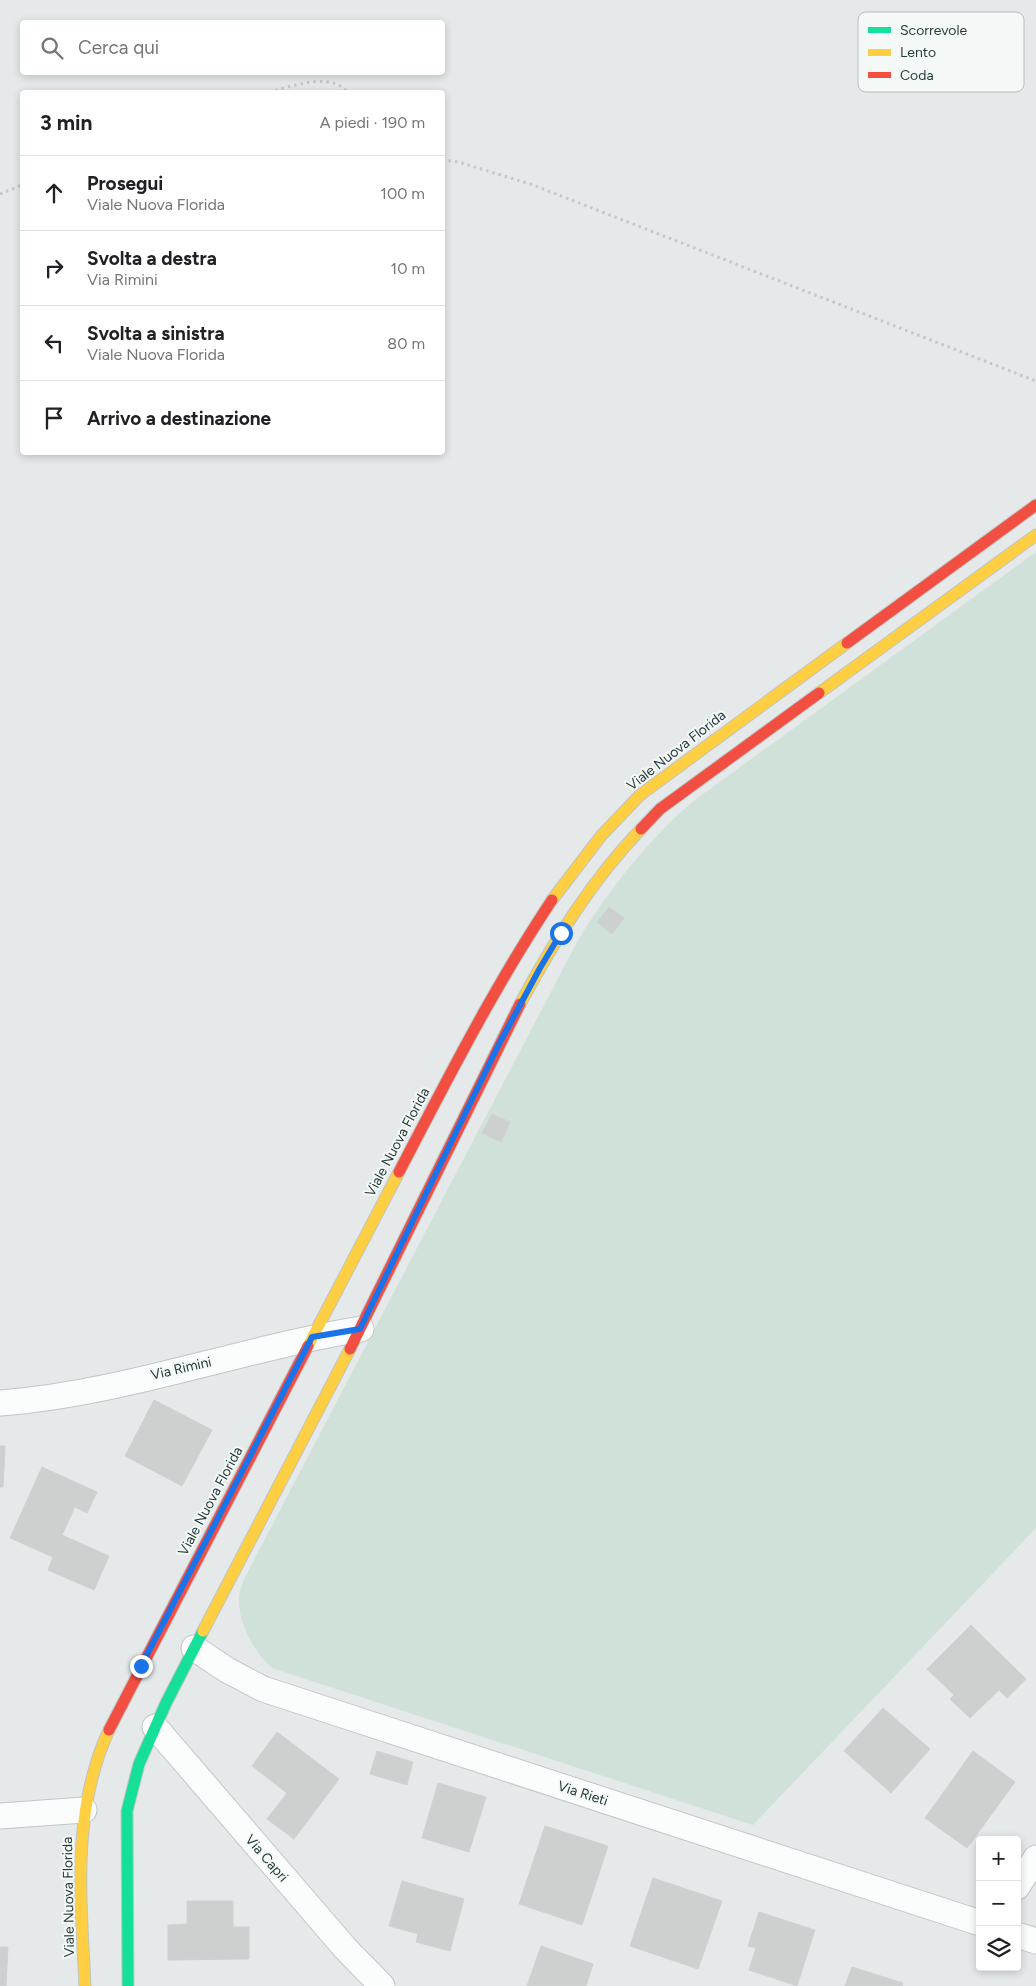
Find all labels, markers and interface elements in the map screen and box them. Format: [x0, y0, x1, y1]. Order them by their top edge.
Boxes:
legend [858, 12, 1024, 92]
search box [20, 20, 445, 75]
text: Scorrevole [900, 22, 968, 39]
icon: search [38, 34, 66, 62]
text: Cerca qui [78, 36, 159, 59]
text: Lento [900, 44, 936, 61]
text: Coda [900, 67, 934, 84]
text: 3 min [40, 110, 92, 135]
text: A piedi · 190 m [320, 113, 425, 132]
text: Prosegui [87, 172, 163, 195]
icon: ahead [40, 179, 68, 207]
text: 100 m [380, 184, 425, 203]
text: Viale Nuova Florida [87, 195, 225, 214]
text: Svolta a destra [87, 247, 217, 270]
icon: right [40, 254, 68, 282]
text: 10 m [391, 259, 425, 278]
text: Via Rimini [87, 270, 158, 289]
text: Svolta a sinistra [87, 322, 225, 345]
icon: left [40, 329, 68, 357]
text: 80 m [387, 334, 425, 353]
text: Viale Nuova Florida [87, 345, 225, 364]
icon: arrive [40, 404, 68, 432]
text: Arrivo a destinazione [87, 407, 271, 430]
street label: Viale Nuova Florida [624, 707, 729, 794]
route start [550, 922, 573, 945]
street label: Viale Nuova Florida [362, 1085, 433, 1200]
street label: Via Rimini [149, 1353, 213, 1384]
street label: Viale Nuova Florida [175, 1444, 246, 1559]
route end [130, 1655, 153, 1678]
street label: Via Rieti [556, 1777, 610, 1810]
street label: Via Capri [241, 1831, 292, 1885]
map controls [976, 1836, 1021, 1971]
button: + [976, 1836, 1021, 1881]
street label: Viale Nuova Florida [59, 1837, 78, 1957]
button: − [976, 1881, 1021, 1926]
button: layers [976, 1926, 1021, 1971]

